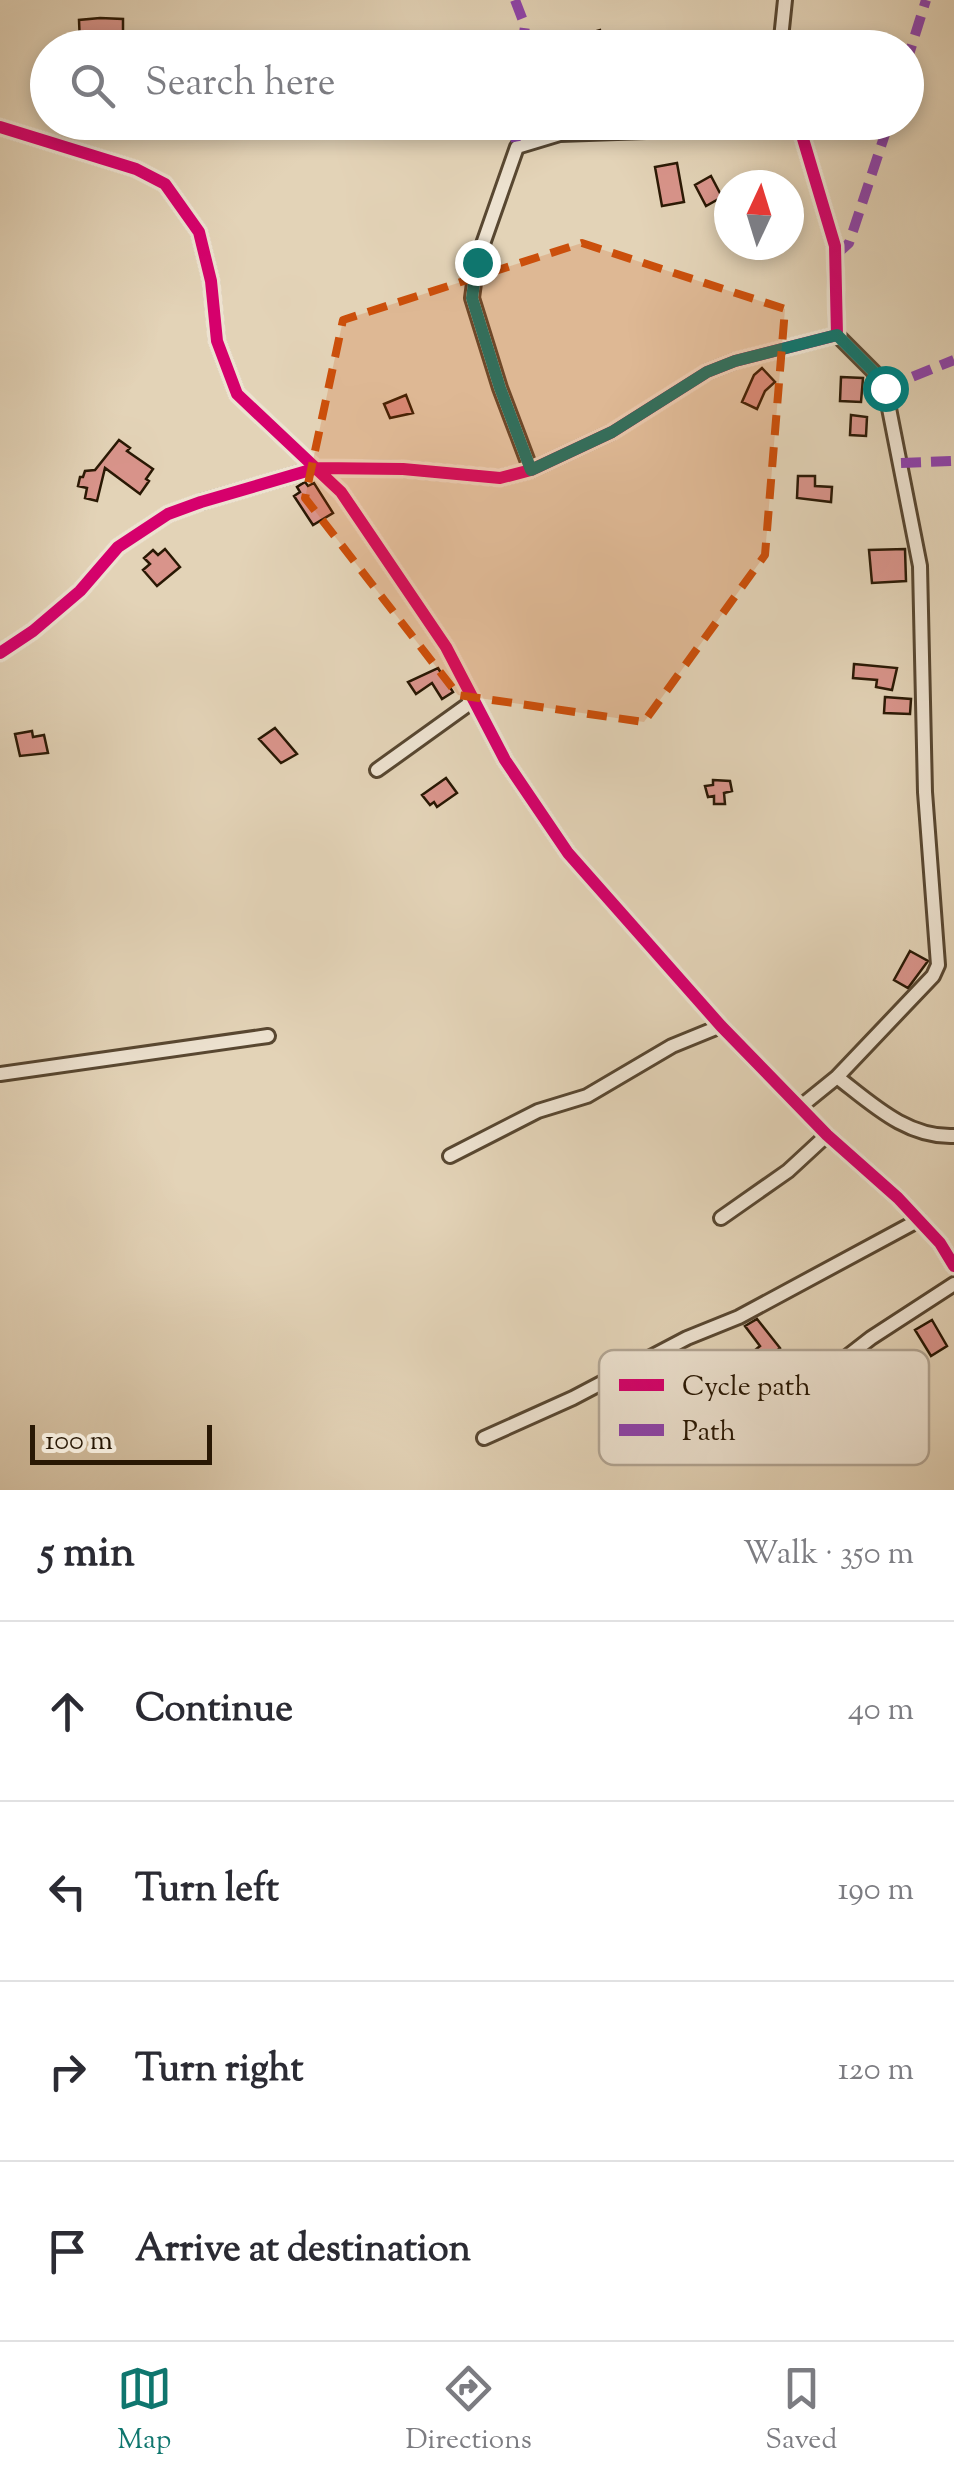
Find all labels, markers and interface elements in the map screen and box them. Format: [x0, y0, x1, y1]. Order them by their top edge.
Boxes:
search box [30, 30, 924, 140]
icon: search [65, 58, 120, 113]
text: Search here [145, 58, 336, 112]
north arrow [714, 170, 804, 260]
route end [455, 240, 501, 286]
route start [863, 366, 909, 412]
legend [599, 1350, 929, 1465]
text: Cycle path [682, 1368, 811, 1408]
text: Path [682, 1413, 736, 1453]
scale bar [30, 1420, 212, 1464]
text: 100 m [45, 1422, 113, 1462]
text: 5 min [40, 1525, 135, 1585]
text: Walk · 350 m [743, 1532, 914, 1578]
icon: ahead [40, 1684, 95, 1739]
text: Continue [135, 1684, 293, 1738]
text: 40 m [848, 1688, 914, 1734]
icon: left [40, 1864, 95, 1919]
text: Turn left [135, 1864, 279, 1918]
text: 190 m [838, 1868, 914, 1914]
icon: right [40, 2044, 95, 2099]
text: Turn right [135, 2044, 303, 2098]
text: 120 m [838, 2048, 914, 2094]
icon: arrive [40, 2224, 95, 2279]
text: Arrive at destination [135, 2224, 471, 2278]
tab: Map [117, 2361, 172, 2461]
tab: Directions [405, 2361, 532, 2461]
tab: Saved [765, 2361, 837, 2461]

